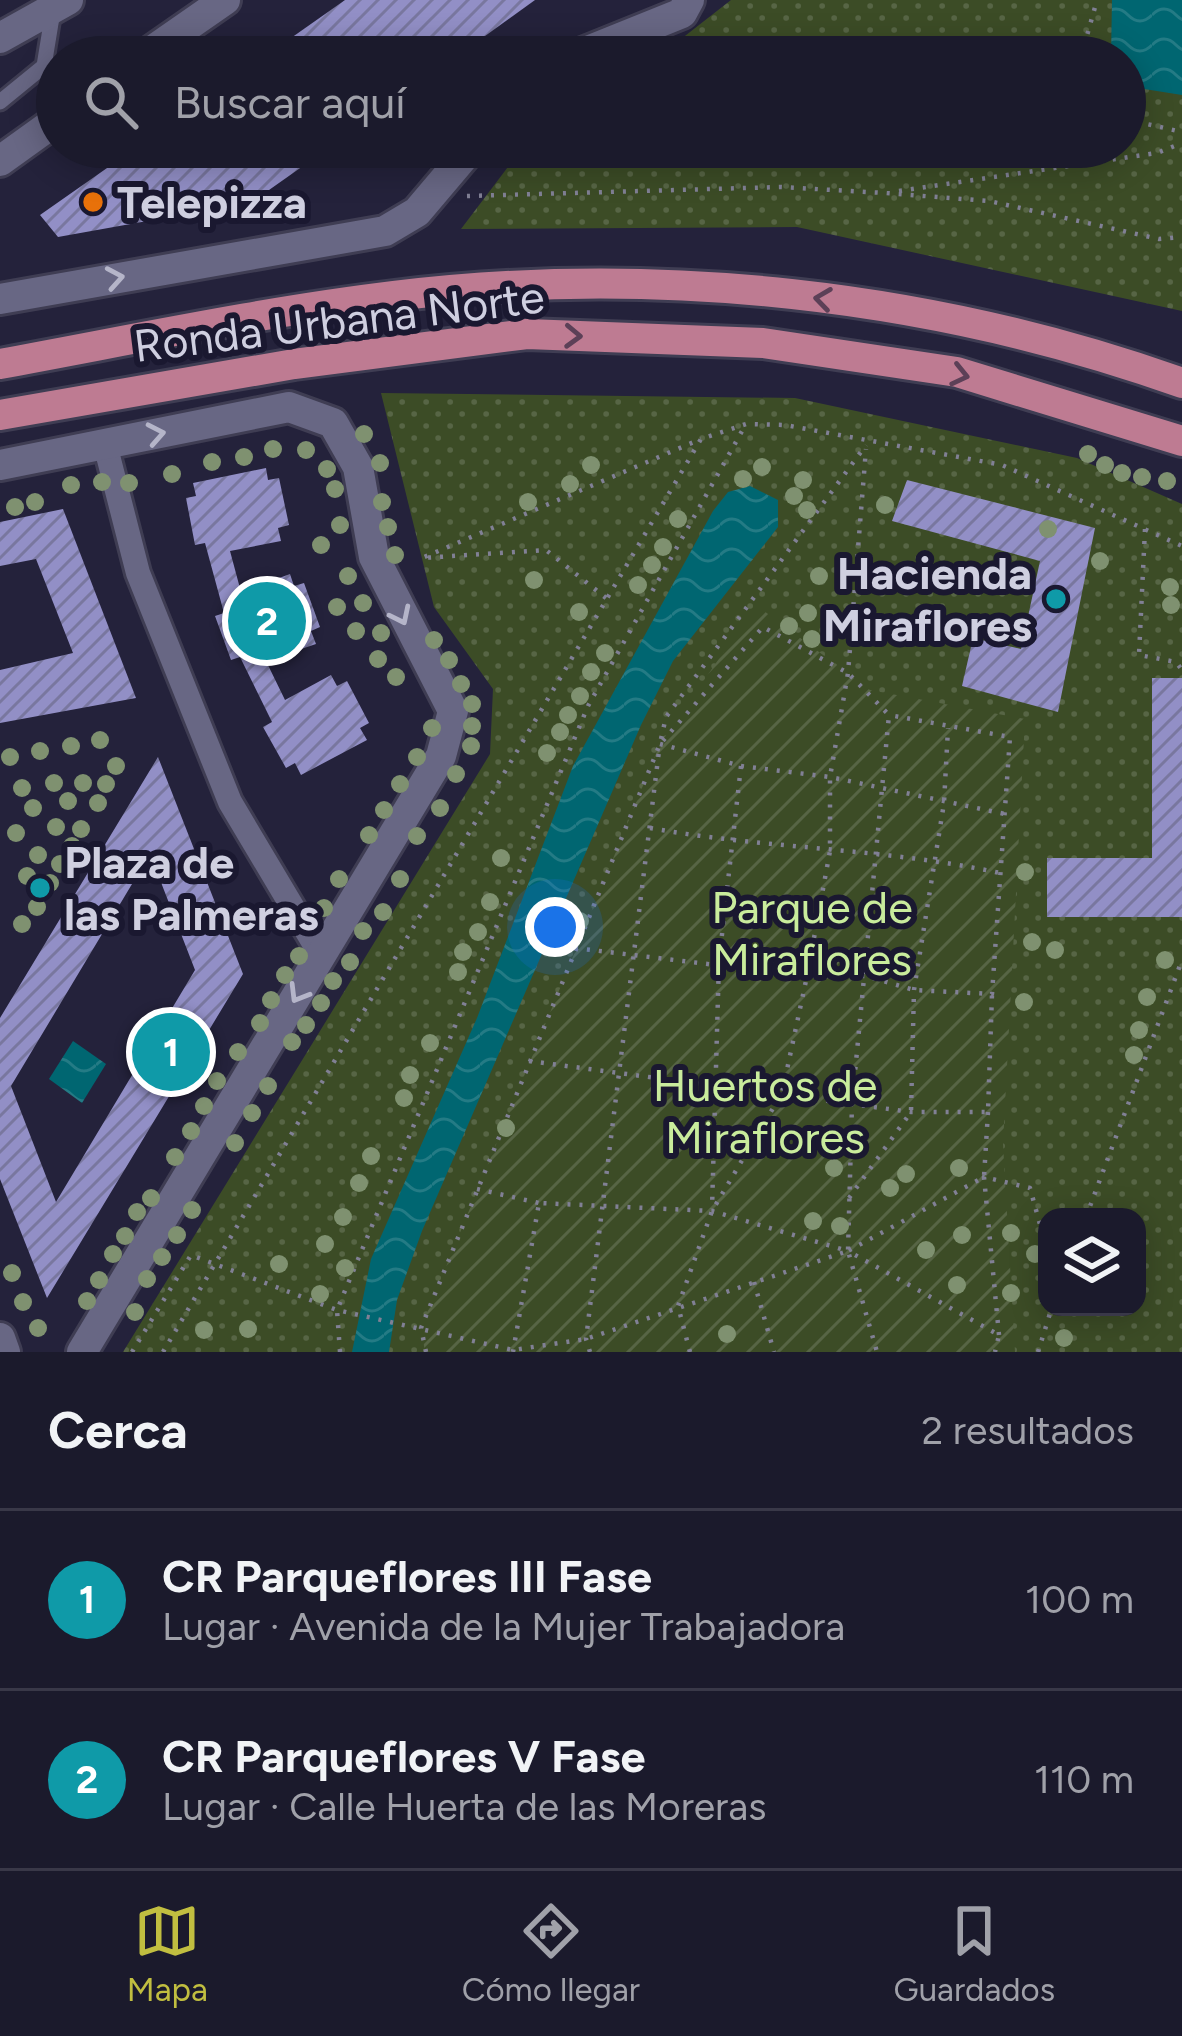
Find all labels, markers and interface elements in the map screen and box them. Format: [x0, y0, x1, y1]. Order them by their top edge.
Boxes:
search box [36, 36, 1146, 168]
icon: search [78, 69, 144, 135]
text: Buscar aquí [174, 75, 406, 129]
place label: Telepizza [117, 175, 307, 229]
marker: Telepizza [80, 189, 106, 215]
one-way arrow [105, 267, 125, 292]
street label: Ronda Urbana Norte [131, 269, 547, 373]
one-way arrow [813, 287, 833, 313]
one-way arrow [564, 323, 583, 349]
one-way arrow [949, 361, 969, 386]
one-way arrow [145, 422, 165, 448]
place label: Hacienda Miraflores [823, 546, 1032, 652]
pin: 2 [228, 576, 306, 666]
marker: Hacienda Miraflores [1043, 586, 1069, 612]
one-way arrow [387, 604, 410, 626]
place label: Plaza de las Palmeras [64, 835, 319, 941]
marker: Plaza de las Palmeras [27, 875, 53, 901]
park label: Parque de Miraflores [711, 880, 913, 986]
your location [525, 897, 585, 957]
one-way arrow [290, 981, 312, 1003]
pin: 1 [132, 1007, 210, 1097]
park label: Huertos de Miraflores [653, 1058, 877, 1164]
map controls [1038, 1208, 1146, 1316]
button: layers [1038, 1208, 1146, 1316]
text: Cerca [48, 1400, 188, 1461]
text: 2 resultados [921, 1407, 1134, 1454]
text: CR Parqueflores III Fase [162, 1549, 652, 1603]
text: 1 [79, 1576, 95, 1623]
text: 100 m [1025, 1576, 1134, 1623]
text: Lugar · Avenida de la Mujer Trabajadora [162, 1603, 845, 1650]
text: CR Parqueflores V Fase [162, 1729, 645, 1783]
text: 2 [76, 1756, 98, 1803]
text: 110 m [1034, 1756, 1134, 1803]
text: Lugar · Calle Huerta de las Moreras [162, 1783, 766, 1830]
tab: Mapa [127, 1898, 208, 2009]
tab: Cómo llegar [462, 1898, 640, 2009]
tab: Guardados [894, 1898, 1055, 2009]

